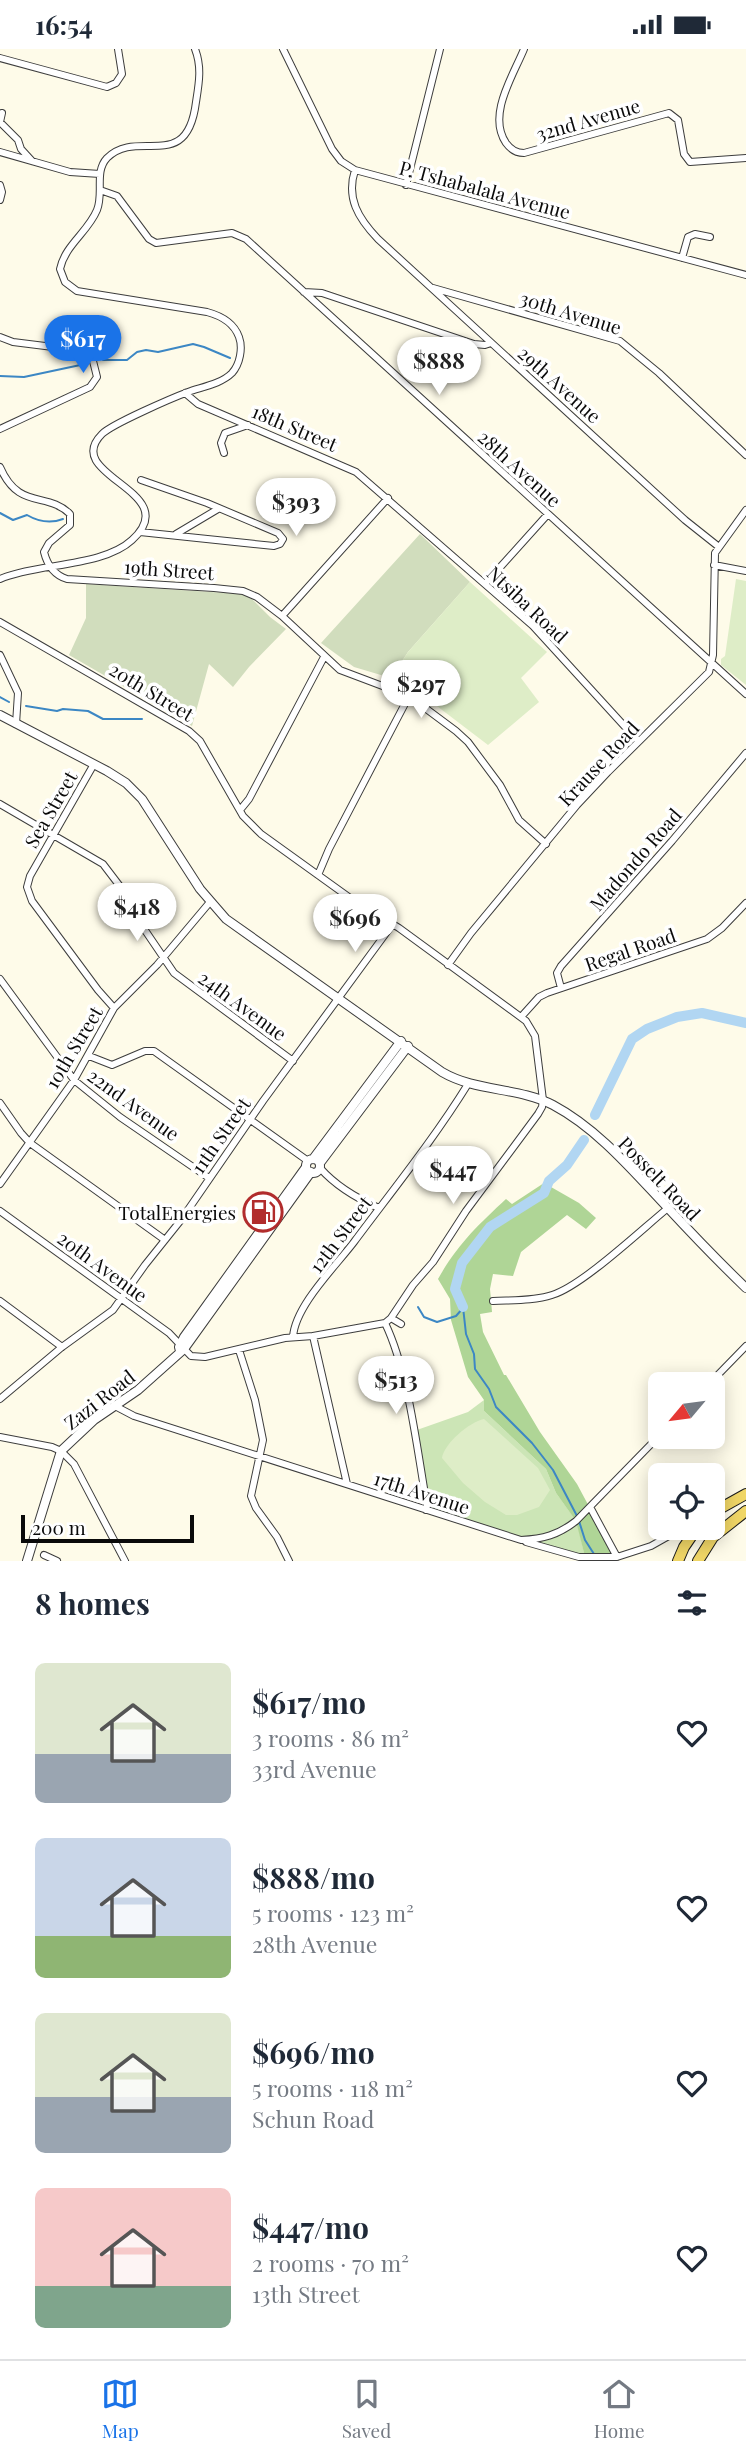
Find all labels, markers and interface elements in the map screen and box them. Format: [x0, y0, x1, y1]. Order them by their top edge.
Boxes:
text: 16:54 [35, 7, 93, 42]
street label: 32nd Avenue [533, 92, 643, 146]
street label: P. Tshabalala Avenue [397, 154, 573, 224]
street label: 30th Avenue [517, 284, 625, 340]
pin: $617 [42, 315, 124, 375]
text: $617 [60, 322, 106, 353]
pin: $888 [398, 337, 480, 397]
street label: 29th Avenue [513, 340, 607, 428]
text: $888 [413, 344, 465, 375]
street label: 18th Street [248, 397, 342, 457]
street label: 28th Avenue [473, 424, 567, 512]
pin: $393 [255, 479, 337, 538]
text: $393 [272, 485, 320, 516]
street label: 19th Street [123, 553, 215, 585]
street label: Ntsiba Road [482, 560, 574, 648]
street label: 20th Street [105, 656, 199, 727]
pin: $297 [380, 661, 462, 720]
text: $297 [397, 667, 445, 698]
street label: Krause Road [552, 715, 644, 811]
street label: Sea Street [18, 766, 83, 852]
street label: Madondo Road [583, 802, 687, 916]
pin: $418 [96, 883, 178, 943]
text: $418 [113, 890, 161, 921]
pin: $696 [314, 895, 396, 954]
text: $696 [329, 901, 381, 932]
street label: Regal Road [581, 921, 679, 977]
street label: 24th Avenue [194, 964, 292, 1046]
street label: 10th Street [38, 1001, 108, 1093]
street label: 22nd Avenue [83, 1062, 185, 1146]
street label: 11th Street [184, 1091, 256, 1178]
street label: Posselt Road [613, 1130, 707, 1226]
pin: $447 [412, 1147, 494, 1206]
text: $447 [429, 1153, 477, 1184]
street label: 12th Street [303, 1190, 378, 1278]
fuel station icon: TotalEnergies [242, 1191, 284, 1233]
place label: TotalEnergies [118, 1199, 236, 1225]
street label: 20th Avenue [53, 1225, 153, 1307]
pin: $513 [355, 1357, 437, 1416]
street label: Zazi Road [58, 1363, 140, 1435]
text: $513 [374, 1363, 418, 1394]
north arrow [648, 1372, 724, 1449]
map controls [648, 1372, 725, 1540]
button: locate [648, 1463, 725, 1540]
street label: 17th Avenue [371, 1464, 473, 1520]
scale bar [21, 1512, 194, 1544]
text: 200 m [32, 1514, 86, 1540]
text: 8 homes [35, 1583, 150, 1623]
icon: filters [673, 1584, 711, 1622]
text: $617/mo [252, 1682, 366, 1722]
icon: home [91, 1691, 175, 1775]
icon: heart [673, 1714, 711, 1752]
text: 3 rooms · 86 m² [252, 1722, 409, 1753]
text: 33rd Avenue [252, 1753, 377, 1784]
text: $888/mo [252, 1857, 375, 1897]
icon: home [91, 1866, 175, 1950]
icon: heart [673, 1889, 711, 1927]
text: 5 rooms · 123 m² [252, 1897, 414, 1928]
text: 28th Avenue [252, 1928, 378, 1959]
text: $696/mo [252, 2032, 375, 2072]
icon: home [91, 2041, 175, 2125]
icon: heart [673, 2064, 711, 2102]
text: 5 rooms · 118 m² [252, 2072, 413, 2103]
text: Schun Road [252, 2103, 374, 2134]
text: $447/mo [252, 2207, 369, 2247]
icon: home [91, 2216, 175, 2300]
icon: heart [673, 2239, 711, 2277]
text: 2 rooms · 70 m² [252, 2247, 409, 2278]
text: 13th Street [252, 2278, 360, 2309]
tab: Map [101, 2375, 139, 2443]
tab: Saved [342, 2375, 391, 2443]
tab: Home [594, 2375, 645, 2443]

